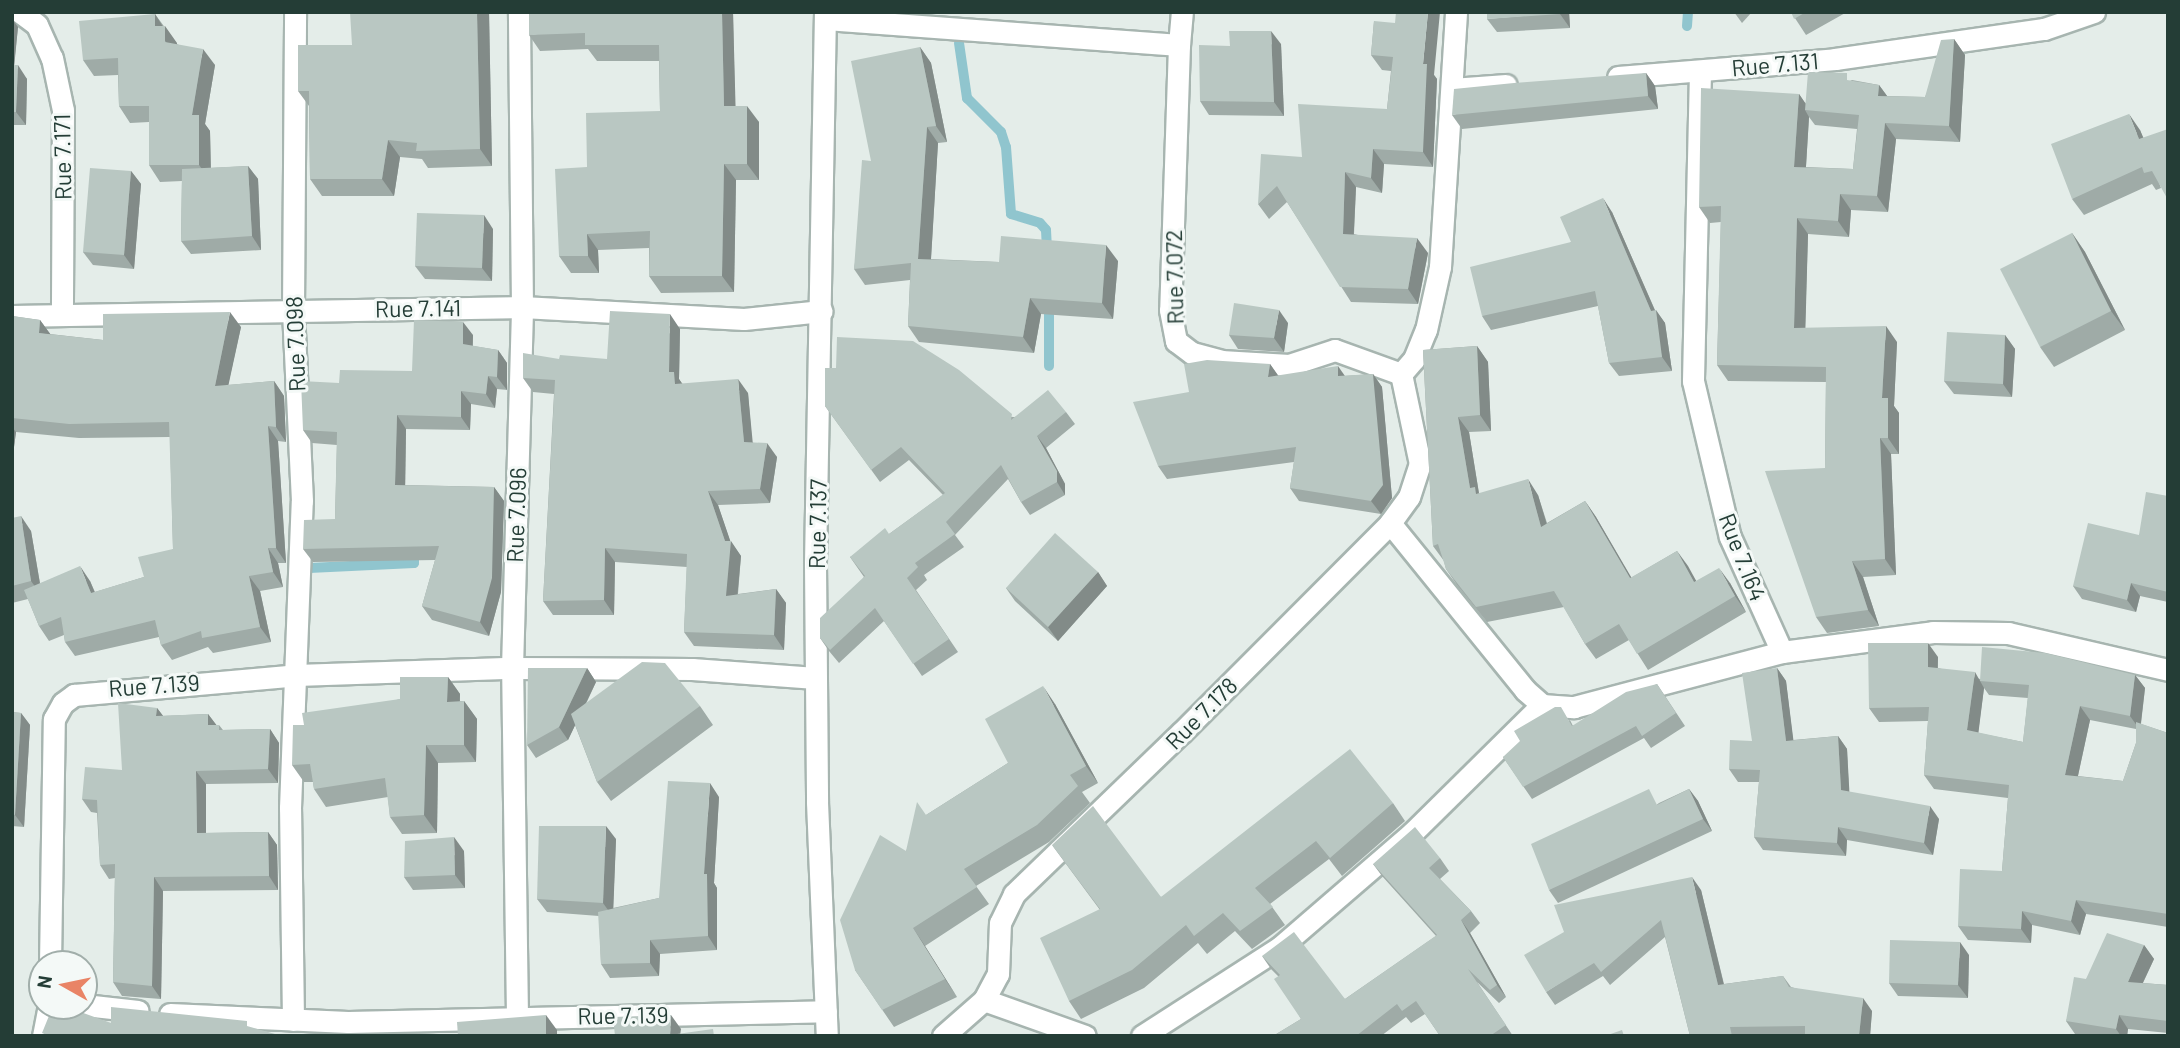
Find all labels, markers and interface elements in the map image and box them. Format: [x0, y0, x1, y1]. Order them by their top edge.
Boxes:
street label: Rue 7.131 [1730, 46, 1820, 82]
street label: Rue 7.171 [47, 113, 77, 201]
street label: Rue 7.072 [1159, 229, 1189, 325]
street label: Rue 7.141 [375, 293, 461, 323]
street label: Rue 7.098 [280, 296, 310, 392]
street label: Rue 7.096 [501, 467, 531, 563]
street label: Rue 7.137 [802, 479, 832, 569]
street label: Rue 7.164 [1714, 509, 1772, 605]
street label: Rue 7.139 [107, 668, 201, 702]
street label: Rue 7.178 [1159, 671, 1243, 755]
north arrow [28, 950, 98, 1020]
text: N [31, 974, 56, 990]
street label: Rue 7.139 [577, 1000, 669, 1030]

